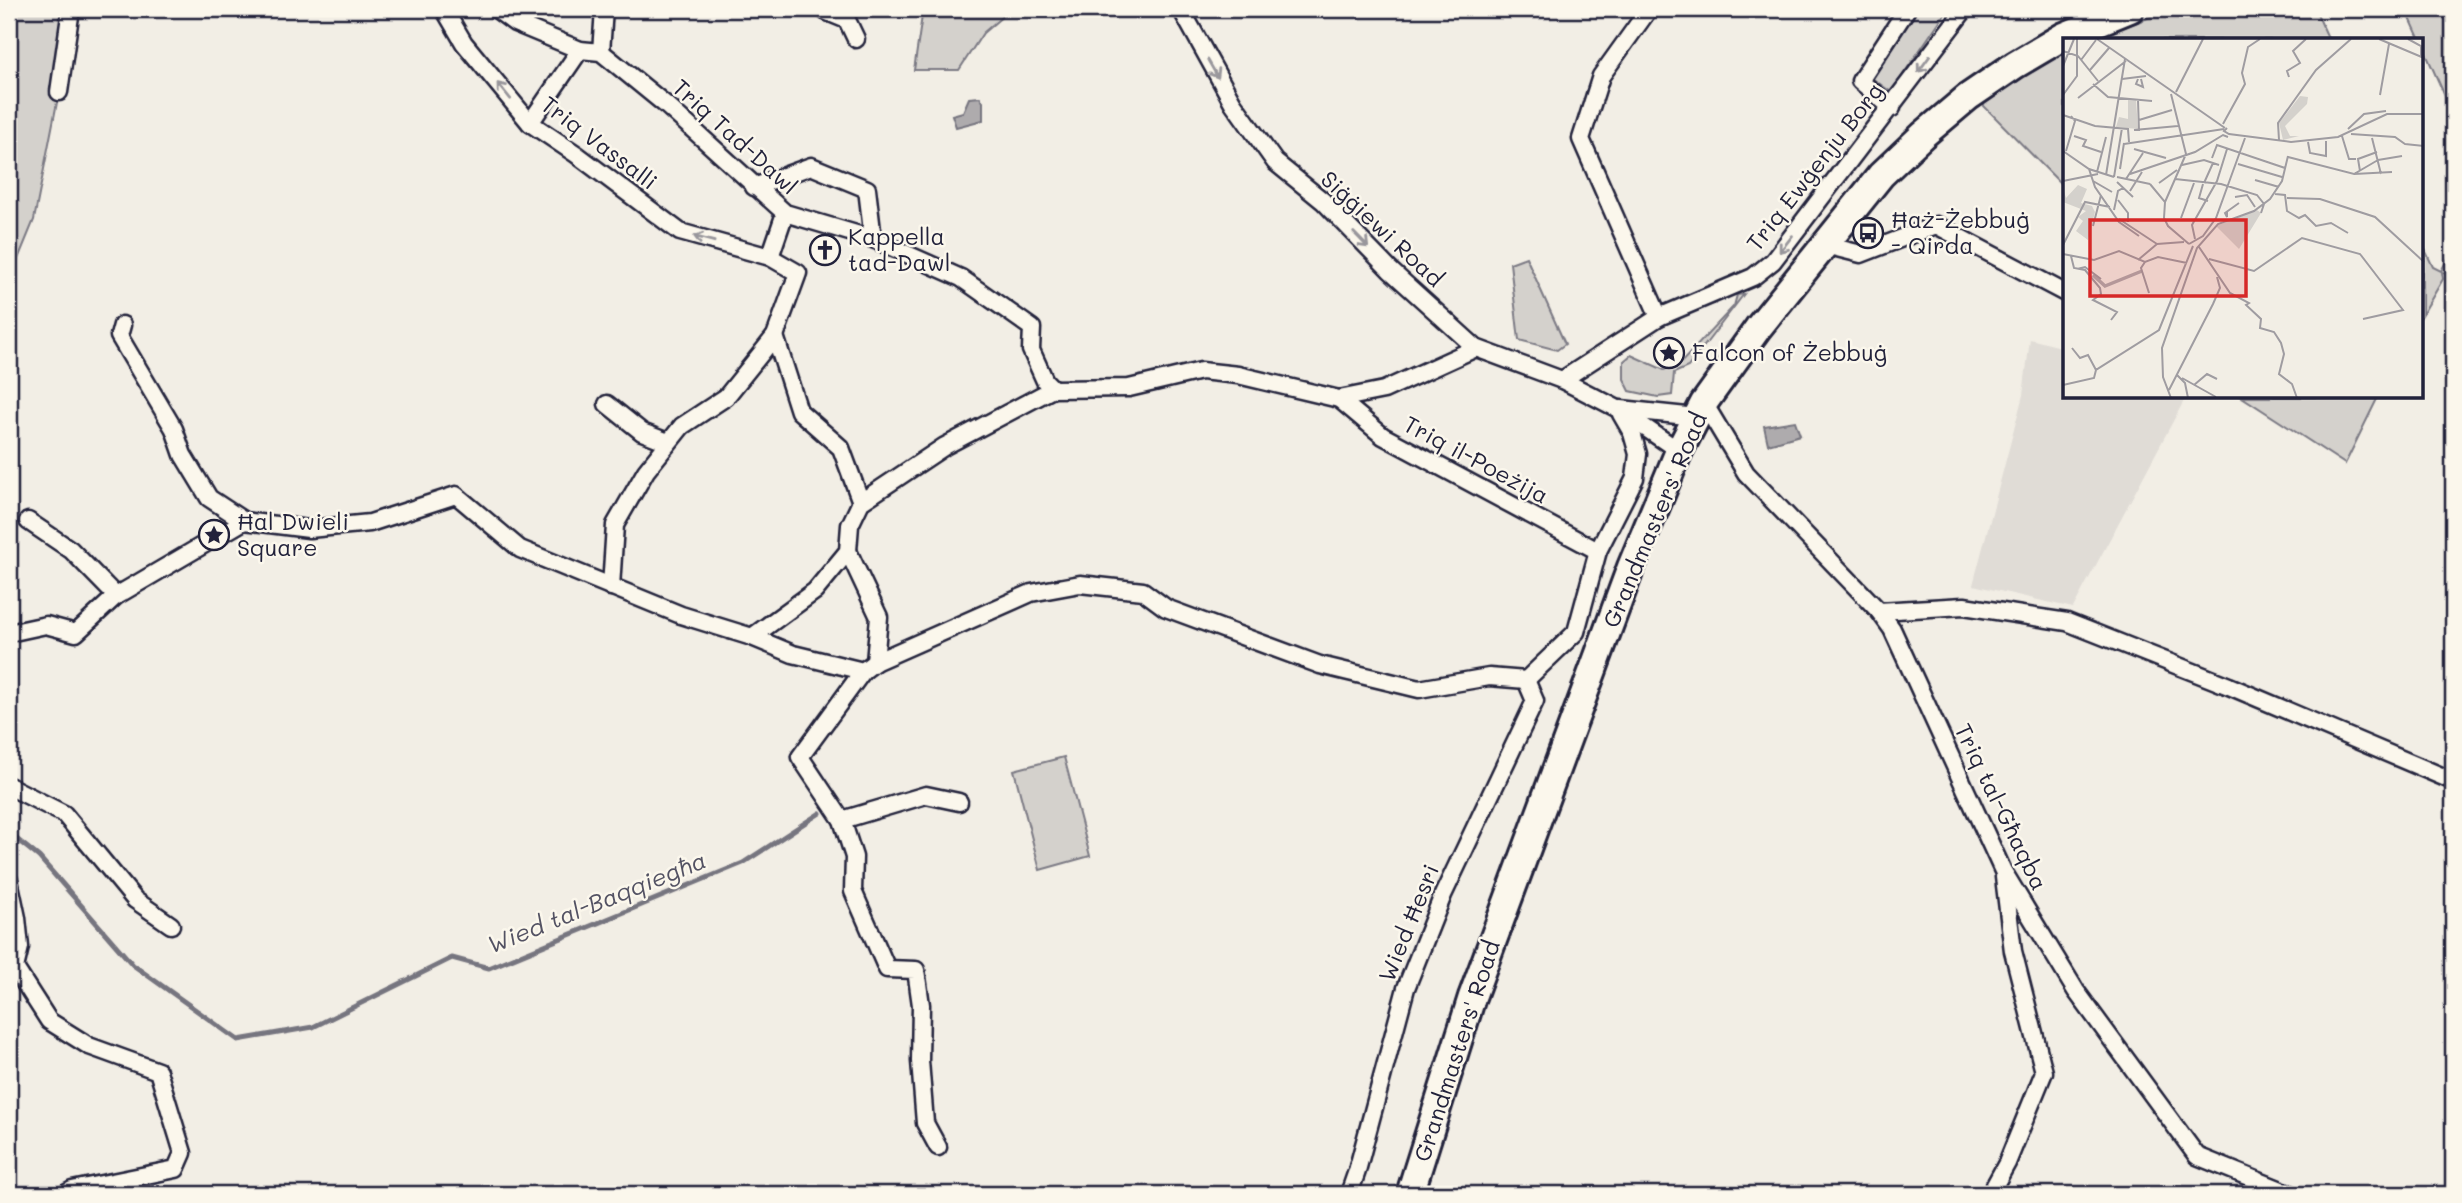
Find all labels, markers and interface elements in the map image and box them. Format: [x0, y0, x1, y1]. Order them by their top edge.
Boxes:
inset map [2063, 38, 2424, 399]
one-way arrow [1917, 54, 1932, 73]
one-way arrow [1207, 58, 1220, 79]
street label: Triq Tad-Dawl [667, 72, 805, 200]
street label: Triq Ewġenju Borg [1739, 76, 1889, 257]
one-way arrow [496, 83, 511, 101]
street label: Triq Vassalli [536, 89, 664, 196]
street label: Siġġiewi Road [1315, 164, 1451, 293]
place label: Ħaż-Żebbuġ - Qirda [1891, 204, 2030, 260]
bus stop icon: Ħaż-Żebbuġ - Qirda [1851, 216, 1885, 250]
place label: Kappella tad-Dawl [848, 221, 951, 277]
one-way arrow [1352, 231, 1369, 248]
one-way arrow [693, 232, 716, 245]
church icon: Kappella tad-Dawl [808, 233, 842, 267]
one-way arrow [1779, 235, 1794, 253]
place icon: Falcon of Żebbuġ [1652, 336, 1686, 370]
place label: Falcon of Żebbuġ [1692, 337, 1887, 367]
street label: Grandmasters' Road [1595, 407, 1713, 632]
street label: Triq il-Poeżija [1399, 408, 1554, 510]
place label: Ħal Dwieli Square [237, 506, 349, 562]
place icon: Ħal Dwieli Square [197, 518, 231, 552]
street label: Triq tal-Għaqba [1949, 718, 2055, 895]
water label: Wied tal-Baqqiegħa [482, 844, 710, 960]
street label: Wied Ħesri [1371, 859, 1445, 986]
street label: Grandmasters' Road [1406, 936, 1506, 1165]

